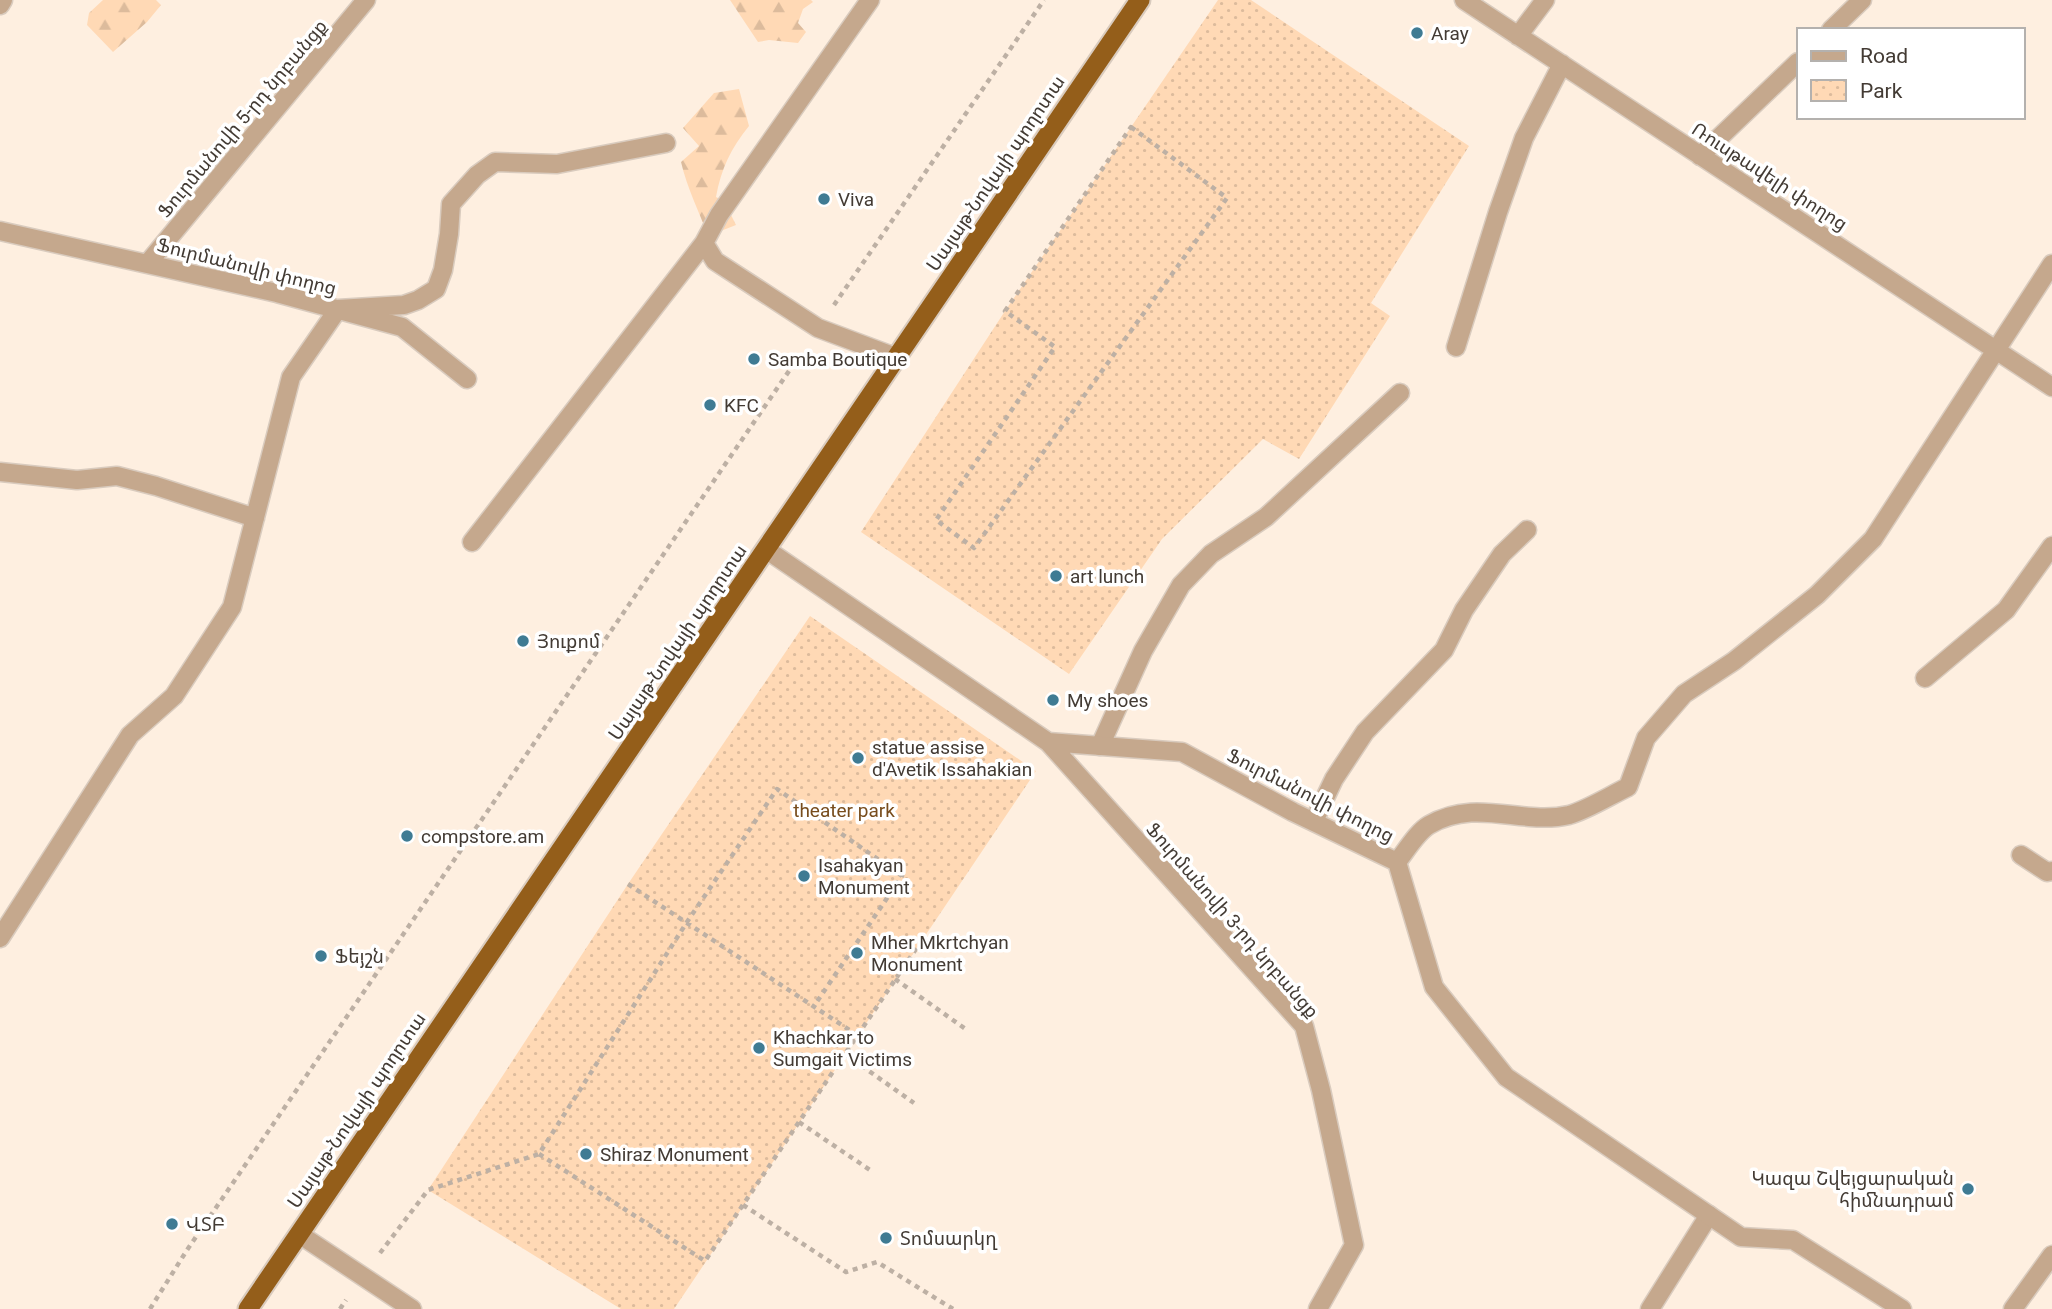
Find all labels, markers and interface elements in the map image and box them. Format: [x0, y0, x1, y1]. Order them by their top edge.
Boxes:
street label: Ֆուրմանովի 5-րդ նրբանցք [153, 15, 332, 222]
place label: Aray [1431, 22, 1469, 45]
marker: Aray [1409, 25, 1425, 41]
legend [1797, 28, 2024, 119]
text: Road [1860, 44, 1908, 68]
street label: Սայաթ-Նովայի պողոտա [921, 71, 1070, 276]
text: Park [1860, 79, 1903, 103]
street label: Ռուսթավելի փողոց [1688, 117, 1852, 235]
place label: Viva [838, 188, 874, 211]
marker: Viva [816, 191, 832, 207]
street label: Ֆուրմանովի փողոց [155, 233, 339, 300]
place label: Samba Boutique [768, 348, 907, 371]
marker: Samba Boutique [746, 351, 762, 367]
place label: KFC [724, 394, 759, 417]
marker: KFC [702, 397, 718, 413]
street label: Սայաթ-Նովայի պողոտա [603, 540, 752, 745]
place label: art lunch [1070, 565, 1144, 588]
marker: art lunch [1048, 568, 1064, 584]
place label: Յուքոմ [537, 630, 600, 653]
marker: Յուքոմ [515, 633, 531, 649]
place label: My shoes [1067, 689, 1148, 712]
marker: My shoes [1045, 692, 1061, 708]
place label: statue assise d'Avetik Issahakian [872, 736, 1032, 781]
street label: Ֆուրմանովի փողոց [1224, 743, 1398, 847]
marker: statue assise d'Avetik Issahakian [850, 750, 866, 766]
park label: theater park [793, 799, 895, 822]
street label: Ֆուրմանովի 3-րդ նրբանցք [1142, 818, 1324, 1023]
place label: compstore.am [421, 825, 544, 848]
marker: compstore.am [399, 828, 415, 844]
place label: Isahakyan Monument [818, 854, 910, 899]
marker: Isahakyan Monument [796, 868, 812, 884]
place label: Mher Mkrtchyan Monument [871, 931, 1009, 976]
place label: Ֆեյշն [335, 945, 384, 968]
marker: Mher Mkrtchyan Monument [849, 945, 865, 961]
marker: Ֆեյշն [313, 948, 329, 964]
street label: Սայաթ-Նովայի պողոտա [282, 1008, 431, 1213]
place label: Khachkar to Sumgait Victims [773, 1026, 912, 1071]
marker: Khachkar to Sumgait Victims [751, 1040, 767, 1056]
place label: Shiraz Monument [600, 1143, 749, 1166]
marker: Shiraz Monument [578, 1146, 594, 1162]
place label: Կազա Շվեյցարական հիմնադրամ [1751, 1167, 1954, 1212]
marker: Կազա Շվեյցարական հիմնադրամ [1960, 1181, 1976, 1197]
place label: ՎՏԲ [186, 1213, 225, 1236]
marker: ՎՏԲ [164, 1216, 180, 1232]
place label: Տոմսարկղ [900, 1227, 998, 1250]
marker: Տոմսարկղ [878, 1230, 894, 1246]

